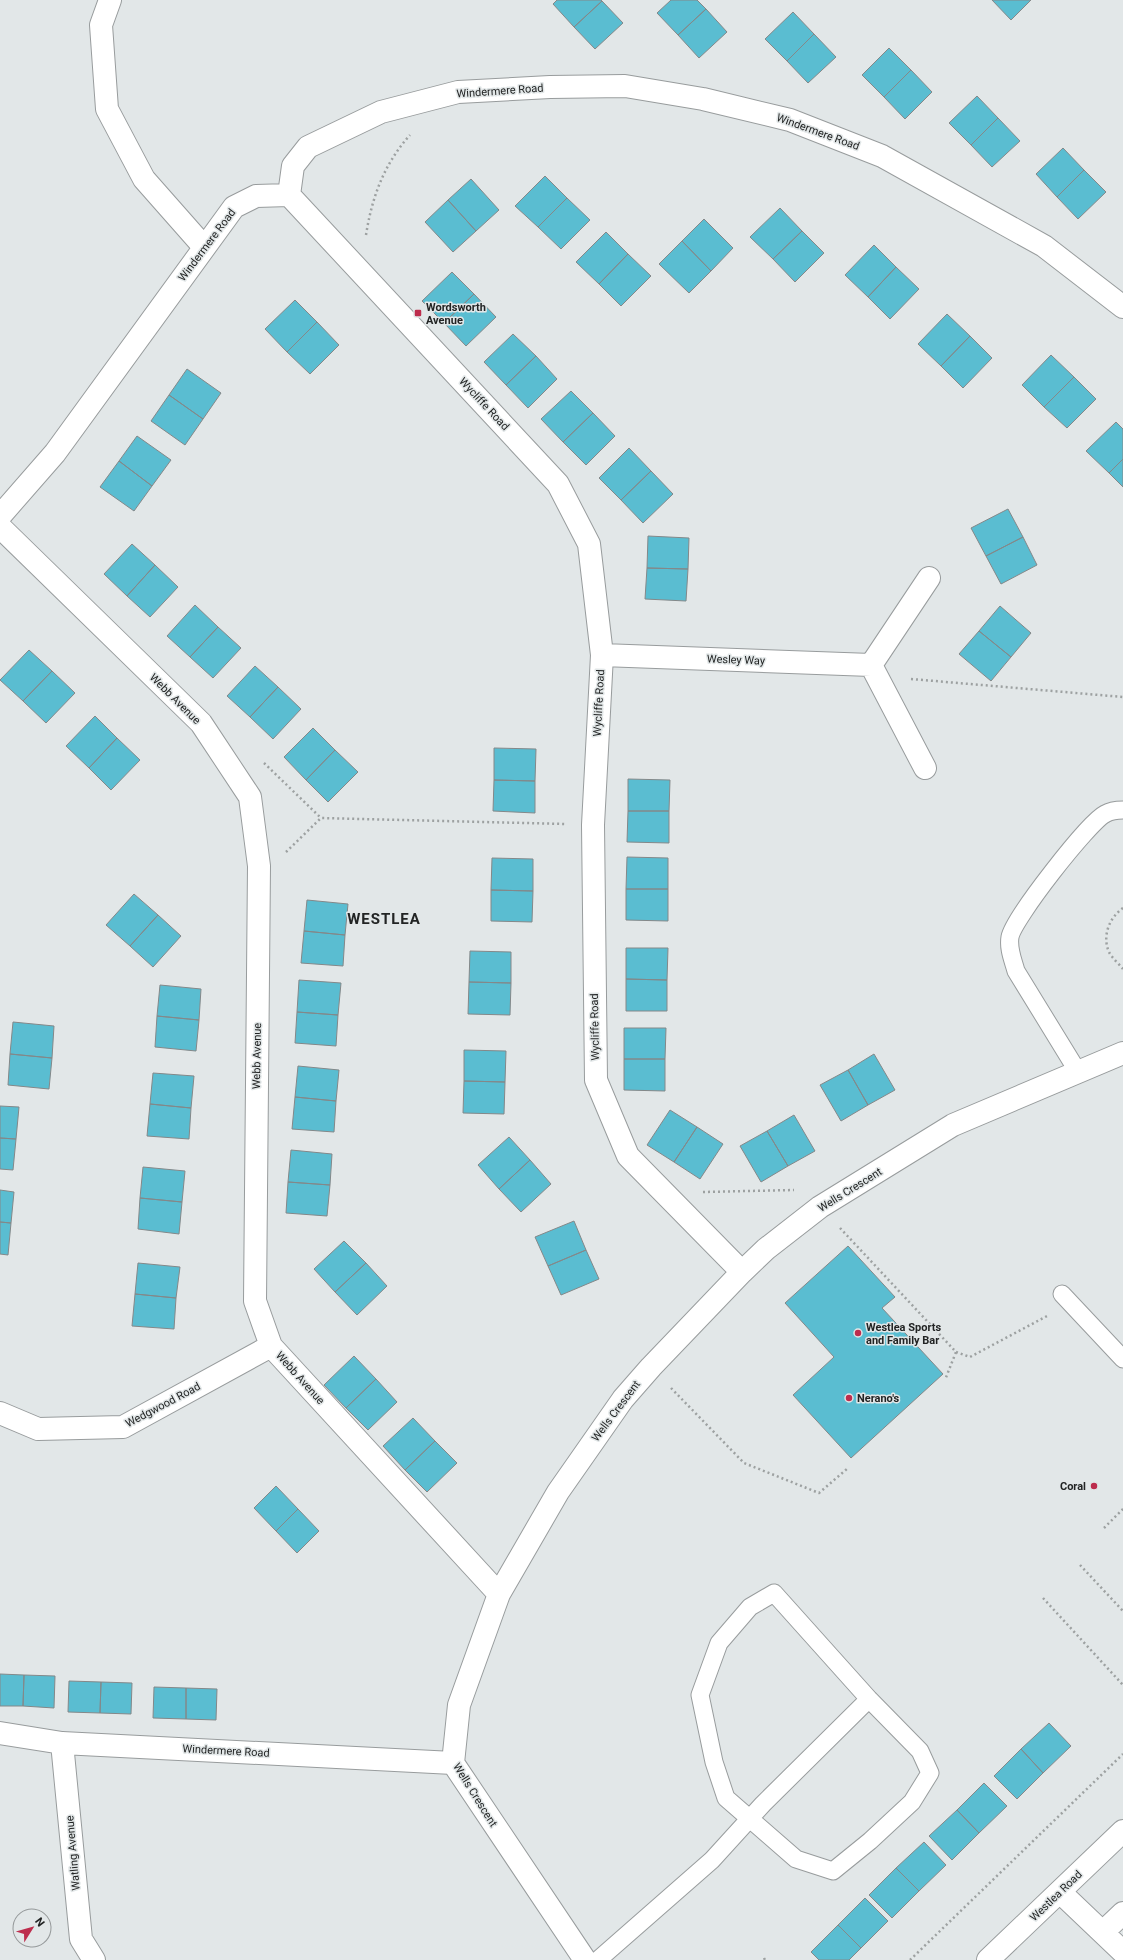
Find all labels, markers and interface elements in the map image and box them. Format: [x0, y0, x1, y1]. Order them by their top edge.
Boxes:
street label: Windermere Road [456, 81, 544, 101]
street label: Windermere Road [775, 111, 861, 153]
street label: Windermere Road [176, 206, 238, 284]
place label: Wordsworth Avenue [426, 301, 486, 327]
marker: Wordsworth Avenue [413, 308, 423, 318]
street label: Wycliffe Road [456, 375, 512, 433]
street label: Wesley Way [707, 652, 766, 668]
street label: Wycliffe Road [591, 669, 607, 737]
street label: Webb Avenue [147, 671, 203, 727]
district label: WESTLEA [347, 910, 421, 928]
street label: Wycliffe Road [588, 993, 602, 1061]
street label: Webb Avenue [250, 1022, 264, 1089]
street label: Wells Crescent [816, 1165, 885, 1215]
place label: Westlea Sports and Family Bar [866, 1321, 941, 1347]
marker: Westlea Sports and Family Bar [853, 1328, 863, 1338]
street label: Webb Avenue [273, 1349, 327, 1407]
street label: Wells Crescent [589, 1378, 643, 1444]
street label: Wedgwood Road [123, 1380, 203, 1430]
place label: Nerano's [857, 1392, 900, 1405]
marker: Nerano's [844, 1393, 854, 1403]
place label: Coral [1060, 1480, 1086, 1493]
marker: Coral [1089, 1481, 1099, 1491]
street label: Windermere Road [182, 1742, 270, 1760]
street label: Wells Crescent [450, 1761, 500, 1830]
street label: Watling Avenue [63, 1815, 83, 1891]
street label: Westlea Road [1027, 1868, 1085, 1924]
north arrow [12, 1908, 52, 1948]
text: N [32, 1915, 47, 1929]

